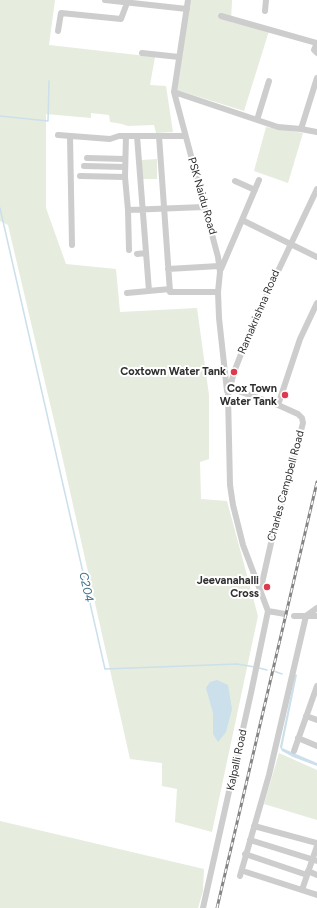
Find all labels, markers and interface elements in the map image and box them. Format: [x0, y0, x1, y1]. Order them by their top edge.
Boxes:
street label: PSK Naidu Road [185, 156, 219, 236]
street label: Ramakrishna Road [235, 268, 283, 356]
place label: Coxtown Water Tank [120, 365, 226, 379]
marker: Coxtown Water Tank [229, 367, 239, 377]
place label: Cox Town Water Tank [220, 382, 277, 408]
marker: Cox Town Water Tank [280, 390, 290, 400]
street label: Charles Campbell Road [265, 429, 307, 543]
water label: C204 [76, 571, 96, 603]
place label: Jeevanahalli Cross [197, 574, 259, 600]
marker: Jeevanahalli Cross [262, 582, 272, 592]
street label: Kalpalli Road [224, 728, 250, 792]

